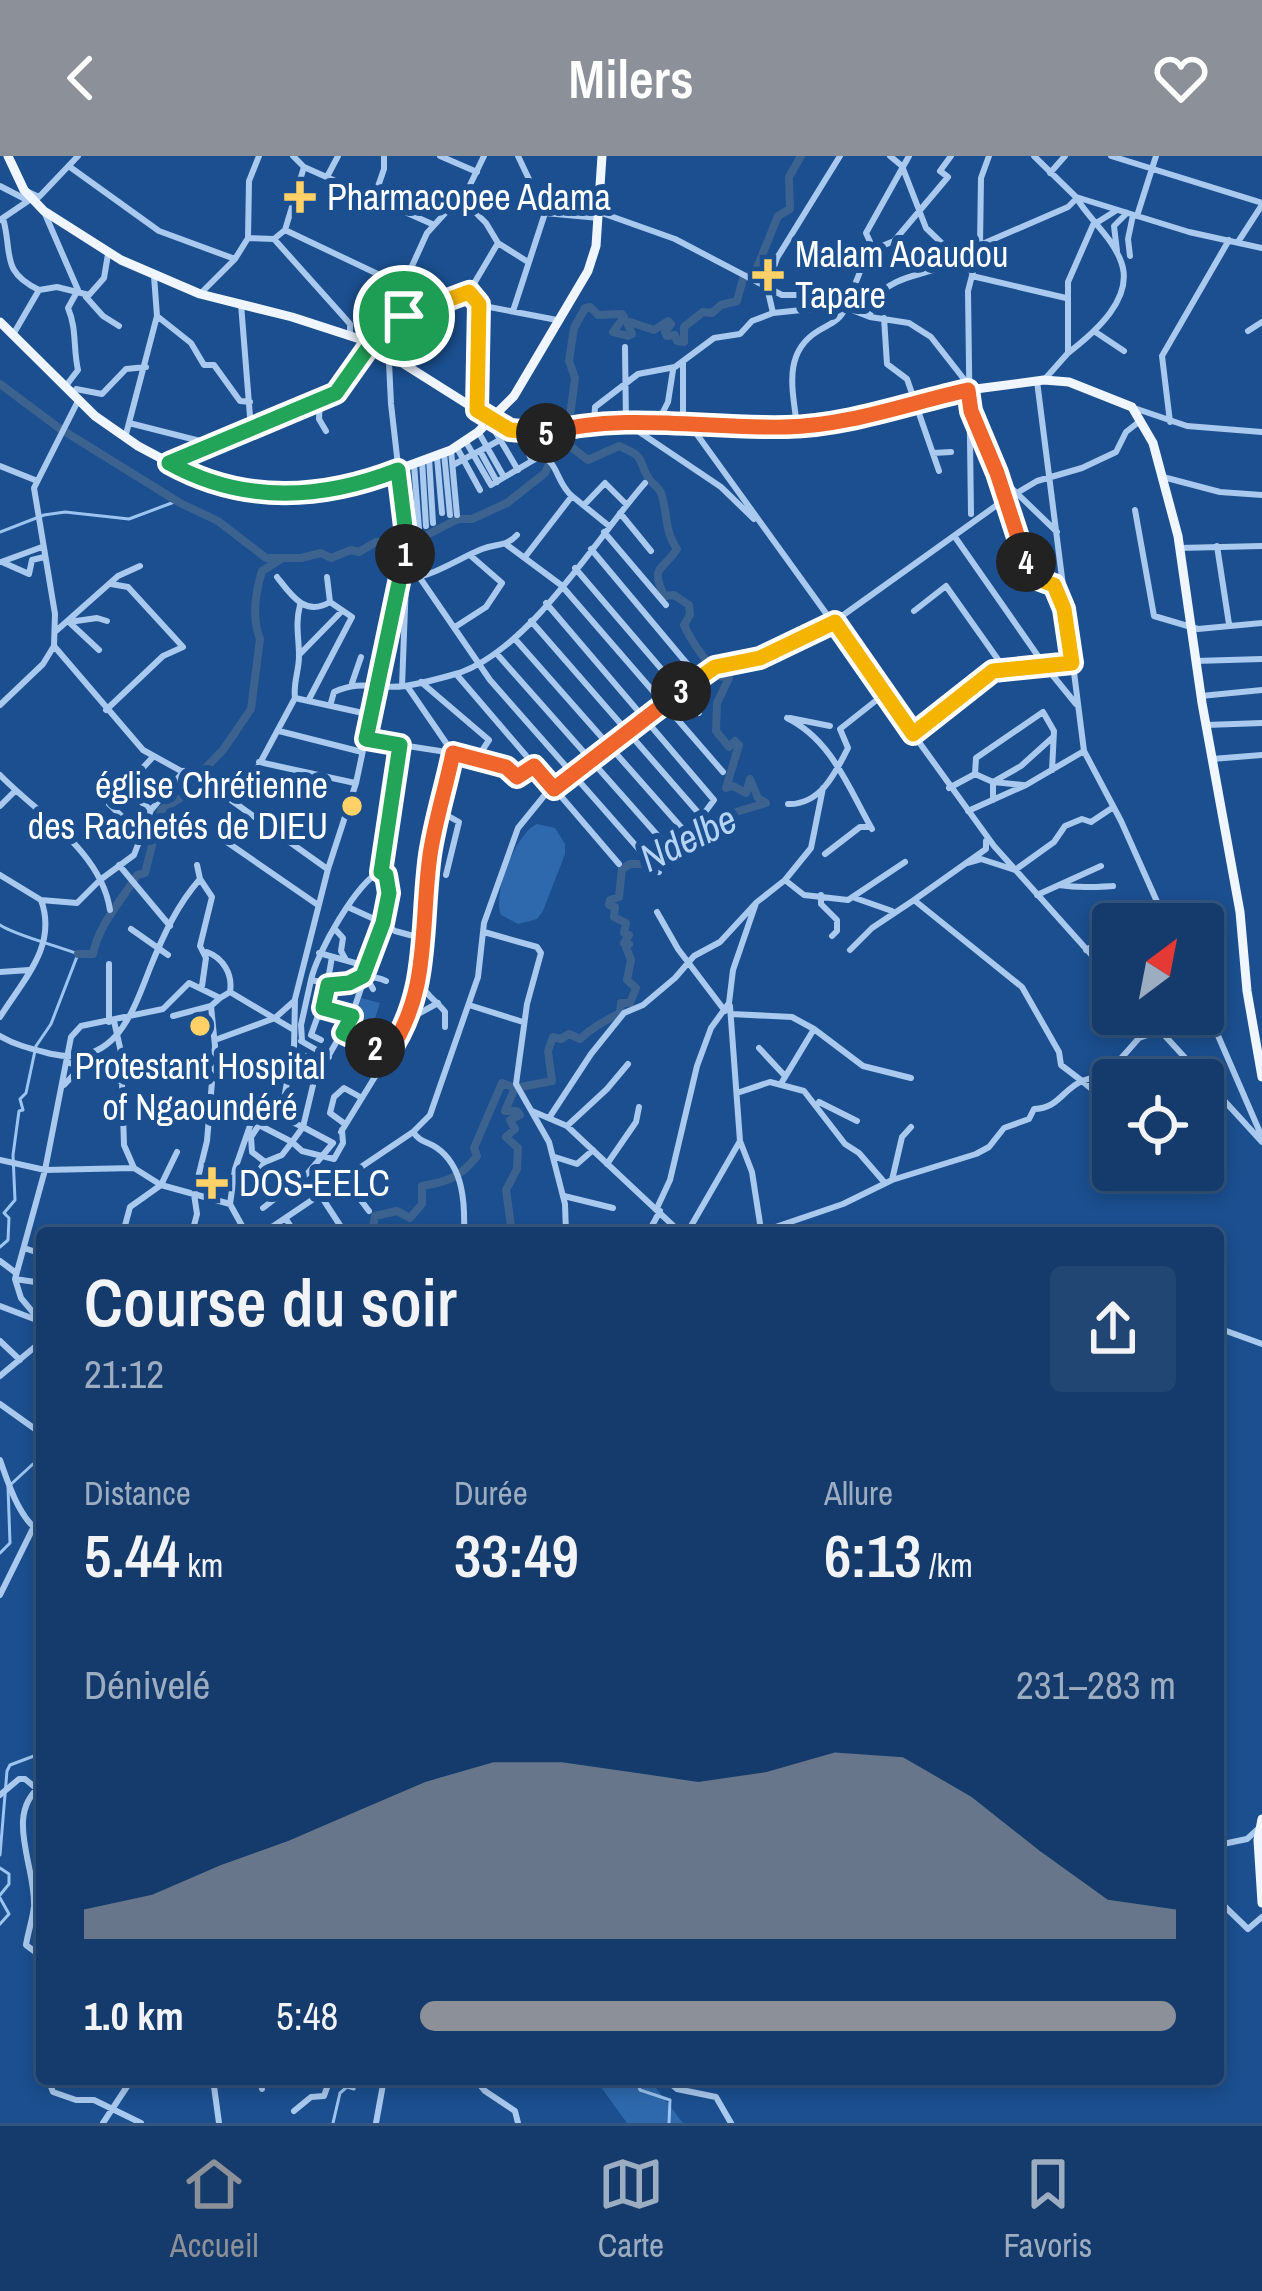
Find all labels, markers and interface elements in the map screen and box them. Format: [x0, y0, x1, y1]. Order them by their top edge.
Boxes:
text: Milers [568, 42, 694, 115]
icon: back [48, 45, 114, 111]
icon: heart [1148, 45, 1214, 111]
place label: Pharmacopee Adama [327, 173, 611, 221]
marker: Pharmacopee Adama [284, 181, 316, 213]
place label: Malam Aoaudou Tapare [795, 230, 1008, 319]
marker: Malam Aoaudou Tapare [752, 259, 784, 291]
pin [353, 265, 455, 367]
icon: arrive [371, 283, 437, 349]
pin: 5 [516, 403, 576, 463]
text: 5 [538, 411, 554, 455]
pin: 1 [375, 524, 435, 584]
text: 1 [397, 532, 413, 576]
pin: 4 [996, 532, 1056, 592]
text: 4 [1018, 540, 1034, 584]
pin: 3 [651, 661, 711, 721]
text: 3 [673, 669, 689, 713]
place label: église Chrétienne des Rachetés de DIEU [28, 761, 328, 850]
water label: Ndelbe [631, 792, 745, 884]
marker: église Chrétienne des Rachetés de DIEU [339, 793, 365, 819]
north arrow [1092, 903, 1224, 1035]
map controls [1092, 903, 1224, 1191]
marker: Protestant Hospital of Ngaoundéré [187, 1013, 213, 1039]
pin: 2 [345, 1018, 405, 1078]
text: 2 [367, 1026, 383, 1070]
place label: Protestant Hospital of Ngaoundéré [74, 1042, 326, 1131]
button: locate [1092, 1059, 1224, 1191]
place label: DOS-EELC [239, 1159, 390, 1207]
marker: DOS-EELC [196, 1167, 228, 1199]
text: Course du soir [84, 1258, 457, 1347]
button: share [1050, 1266, 1176, 1392]
text: 21:12 [84, 1348, 164, 1400]
text: Distance [84, 1471, 191, 1515]
text: Durée [454, 1471, 528, 1515]
text: Allure [824, 1471, 893, 1515]
text: 5.44 [84, 1515, 180, 1596]
text: 33:49 [454, 1515, 579, 1596]
text: 6:13 [824, 1515, 922, 1596]
text: km [180, 1543, 223, 1587]
text: /km [922, 1543, 973, 1587]
text: Dénivelé [84, 1659, 210, 1711]
text: 231–283 m [1016, 1659, 1176, 1711]
text: 1.0 km [84, 1990, 184, 2042]
text: 5:48 [276, 1990, 338, 2042]
tab: Accueil [170, 2151, 258, 2267]
tab: Carte [598, 2151, 664, 2267]
tab: Favoris [1003, 2151, 1092, 2267]

